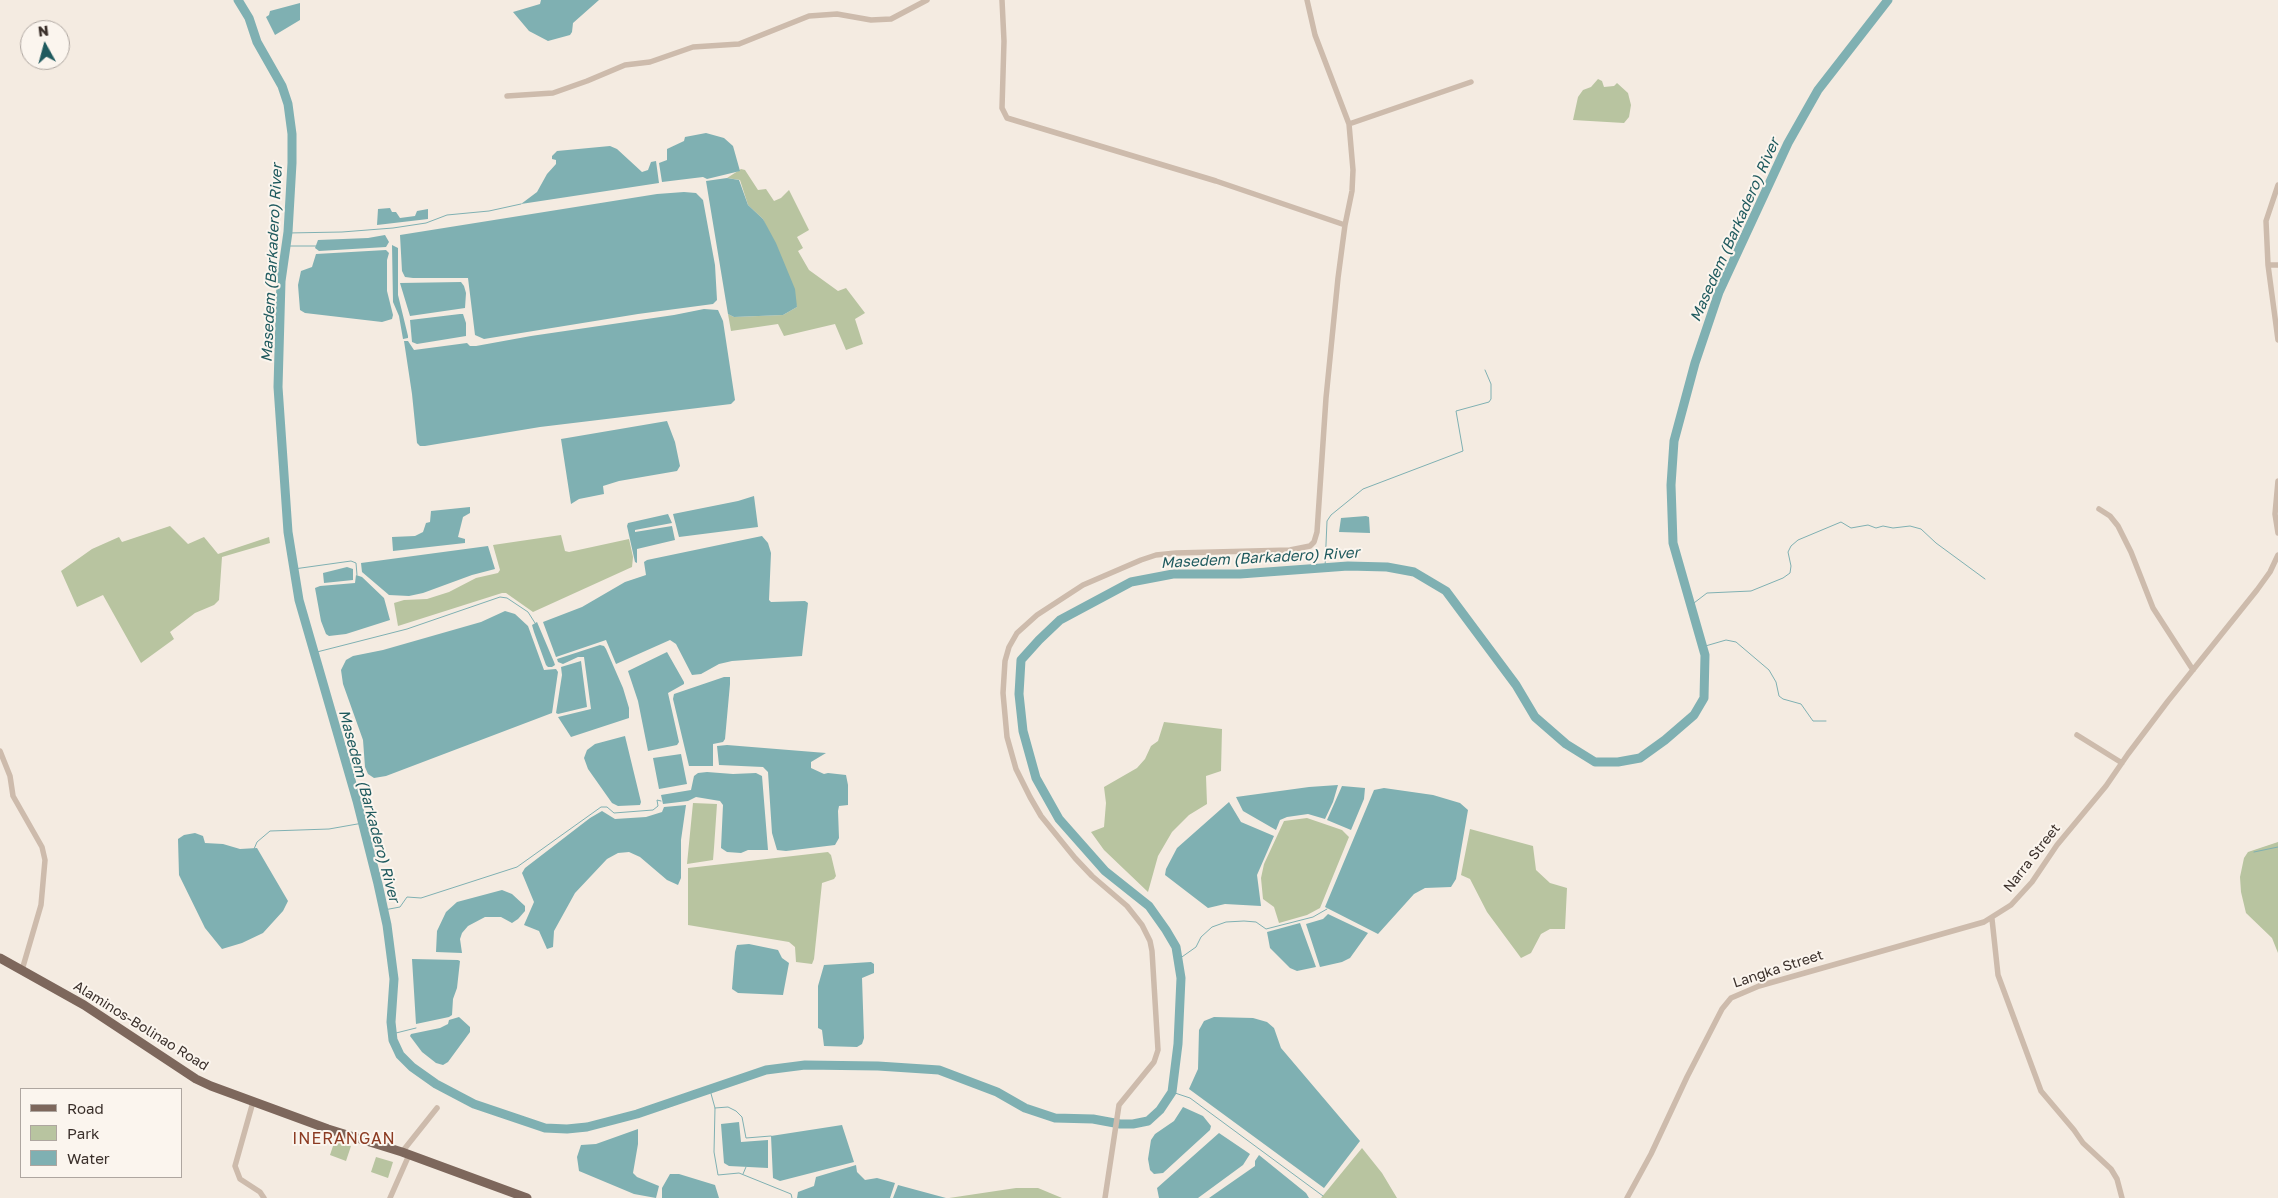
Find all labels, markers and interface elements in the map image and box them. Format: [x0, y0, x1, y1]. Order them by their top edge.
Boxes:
north arrow [20, 20, 70, 70]
text: N [37, 22, 50, 40]
water label: Masedem (Barkadero) River [1686, 136, 1784, 324]
water label: Masedem (Barkadero) River [258, 163, 286, 363]
water label: Masedem (Barkadero) River [1160, 544, 1360, 572]
water label: Masedem (Barkadero) River [335, 708, 403, 904]
street label: Narra Street [2000, 820, 2064, 896]
street label: Langka Street [1731, 947, 1825, 991]
street label: Alaminos-Bolinao Road [70, 978, 212, 1074]
legend [20, 1088, 182, 1178]
text: Road [67, 1099, 104, 1117]
text: Park [67, 1124, 99, 1142]
district label: INERANGAN [291, 1129, 397, 1149]
text: Water [67, 1149, 110, 1167]

